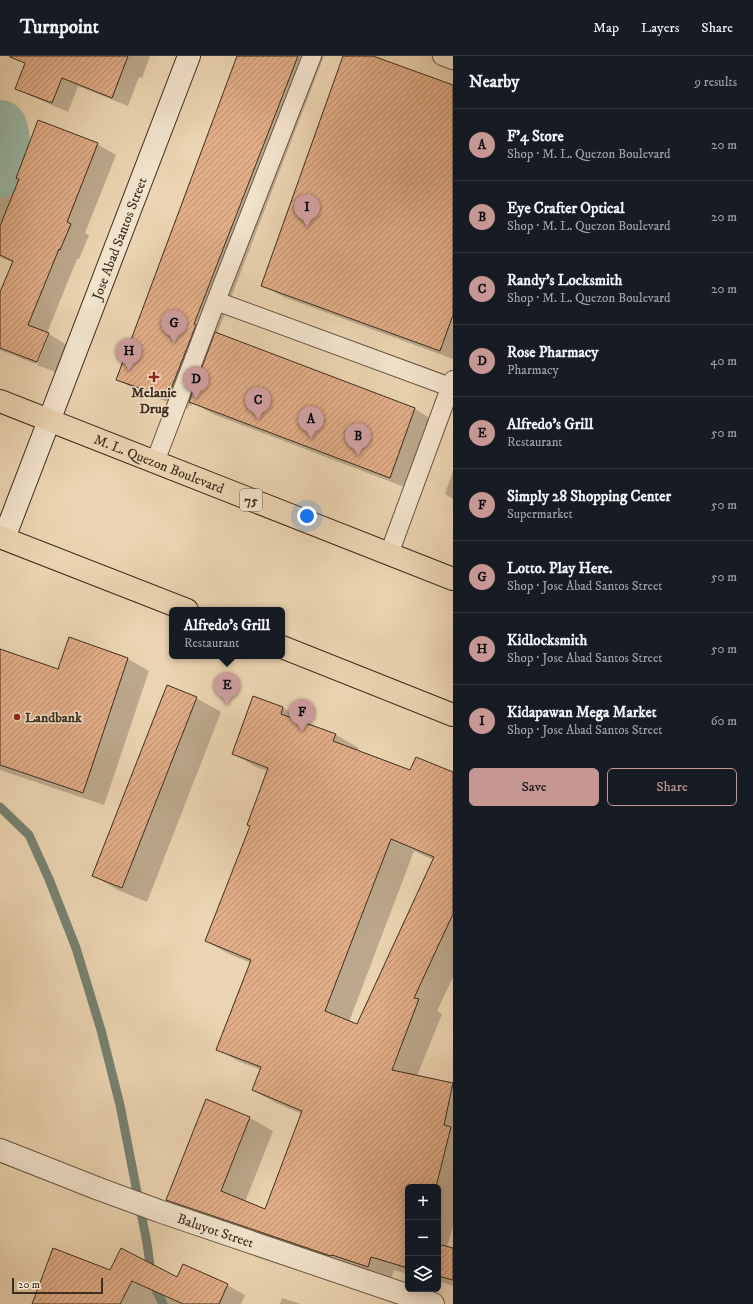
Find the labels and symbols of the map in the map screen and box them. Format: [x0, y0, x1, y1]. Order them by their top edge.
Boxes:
street label: Jose Abad Santos Street [88, 174, 152, 304]
pin: I [294, 194, 320, 227]
pin: G [161, 310, 187, 343]
pin: H [116, 338, 142, 371]
pin: D [183, 366, 209, 399]
marker: Melanie Drug [149, 372, 159, 382]
place label: Melanie Drug [131, 384, 177, 418]
pin: C [245, 387, 271, 420]
pin: A [298, 406, 324, 439]
pin: B [345, 423, 371, 456]
street label: M. L. Quezon Boulevard [91, 431, 227, 498]
road number: 75 [240, 489, 262, 511]
your location [297, 506, 317, 526]
pin: E [214, 672, 240, 705]
pin: F [289, 699, 315, 732]
place label: Landbank [25, 709, 83, 727]
marker: Landbank [12, 712, 22, 722]
street label: Baluyot Street [175, 1210, 256, 1253]
scale bar [12, 1276, 103, 1295]

